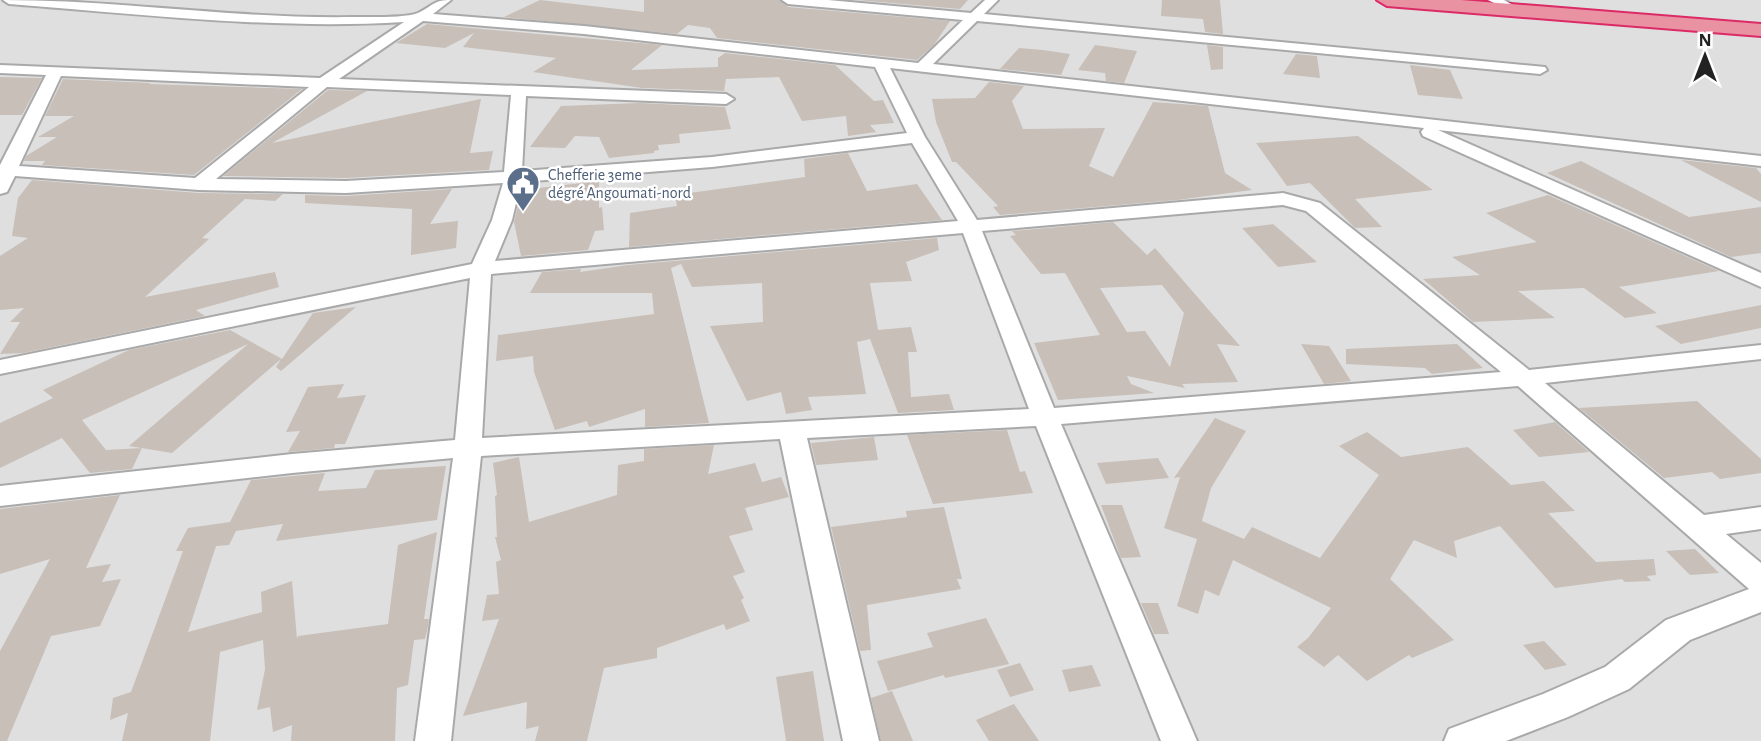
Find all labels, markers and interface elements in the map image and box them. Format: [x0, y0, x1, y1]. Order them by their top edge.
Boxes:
north arrow [1670, 21, 1740, 91]
text: N [1698, 31, 1712, 50]
public building icon: Chefferie 3eme dégré Angoumati-nord [504, 164, 542, 213]
place label: Chefferie 3eme dégré Angoumati-nord [548, 167, 691, 201]

